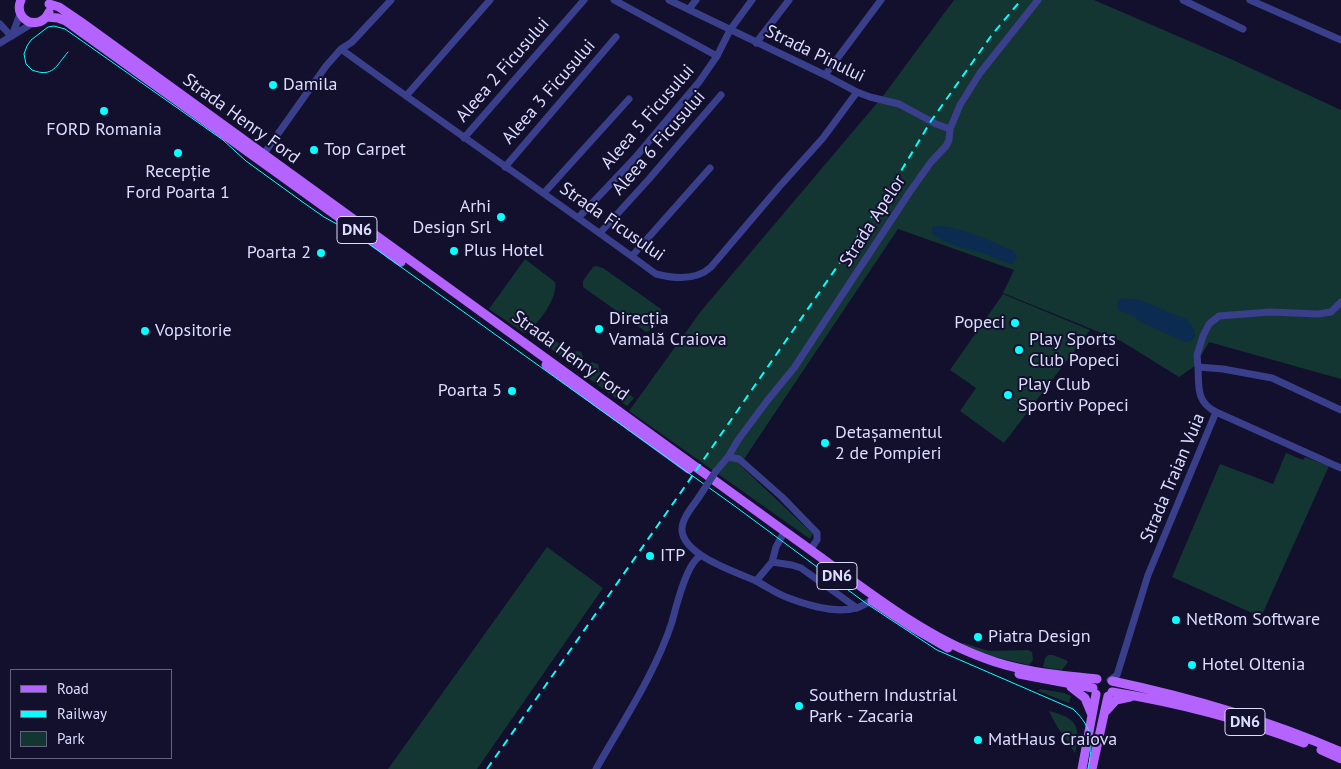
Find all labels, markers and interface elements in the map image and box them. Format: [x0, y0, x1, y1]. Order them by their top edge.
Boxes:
street label: Aleea 2 Ficusului [452, 13, 554, 127]
street label: Strada Pinului [762, 21, 868, 87]
street label: Aleea 3 Ficusului [498, 35, 600, 149]
street label: Aleea 5 Ficusului [597, 60, 699, 174]
street label: Strada Henry Ford [178, 69, 304, 169]
place label: Damila [283, 74, 337, 96]
marker: Damila [267, 79, 279, 91]
street label: Aleea 6 Ficusului [608, 86, 710, 200]
marker: FORD Romania [98, 105, 110, 117]
place label: FORD Romania [46, 119, 162, 141]
place label: Top Carpet [324, 139, 406, 161]
marker: Top Carpet [308, 144, 320, 156]
marker: Recepție Ford Poarta 1 [172, 147, 184, 159]
place label: Recepție Ford Poarta 1 [126, 161, 230, 203]
street label: Strada Apelor [835, 171, 911, 271]
street label: Strada Ficusului [555, 178, 669, 266]
place label: Arhi Design Srl [412, 196, 491, 238]
marker: Arhi Design Srl [495, 211, 507, 223]
road number: DN6 [337, 216, 377, 244]
place label: Plus Hotel [464, 240, 543, 262]
place label: Poarta 2 [247, 242, 311, 264]
marker: Plus Hotel [448, 245, 460, 257]
marker: Poarta 2 [315, 247, 327, 259]
street label: Strada Henry Ford [507, 306, 633, 406]
place label: Direcția Vamală Craiova [609, 308, 727, 350]
place label: Popeci [954, 312, 1005, 334]
marker: Popeci [1009, 317, 1021, 329]
place label: Vopsitorie [155, 320, 232, 342]
marker: Direcția Vamală Craiova [593, 323, 605, 335]
marker: Vopsitorie [139, 325, 151, 337]
place label: Play Sports Club Popeci [1029, 329, 1119, 372]
marker: Play Sports Club Popeci [1013, 344, 1025, 356]
place label: Play Club Sportiv Popeci [1018, 374, 1129, 416]
place label: Poarta 5 [438, 380, 502, 402]
marker: Poarta 5 [506, 385, 518, 397]
marker: Play Club Sportiv Popeci [1002, 389, 1014, 401]
street label: Strada Traian Vuia [1136, 410, 1210, 546]
place label: Detașamentul 2 de Pompieri [835, 422, 942, 464]
marker: Detașamentul 2 de Pompieri [819, 437, 831, 449]
place label: ITP [660, 545, 685, 567]
marker: ITP [644, 550, 656, 562]
road number: DN6 [817, 562, 857, 590]
place label: NetRom Software [1186, 609, 1320, 631]
marker: NetRom Software [1170, 614, 1182, 626]
place label: Piatra Design [988, 626, 1091, 648]
marker: Piatra Design [972, 631, 984, 643]
place label: Hotel Oltenia [1202, 654, 1305, 676]
marker: Hotel Oltenia [1186, 659, 1198, 671]
legend [10, 669, 172, 759]
text: Road [57, 679, 89, 698]
place label: Southern Industrial Park - Zacaria [809, 685, 957, 728]
marker: Southern Industrial Park - Zacaria [793, 700, 805, 712]
text: Railway [57, 704, 107, 723]
road number: DN6 [1225, 709, 1265, 736]
text: Park [57, 729, 85, 748]
place label: MatHaus Craiova [988, 729, 1117, 751]
marker: MatHaus Craiova [972, 734, 984, 746]

